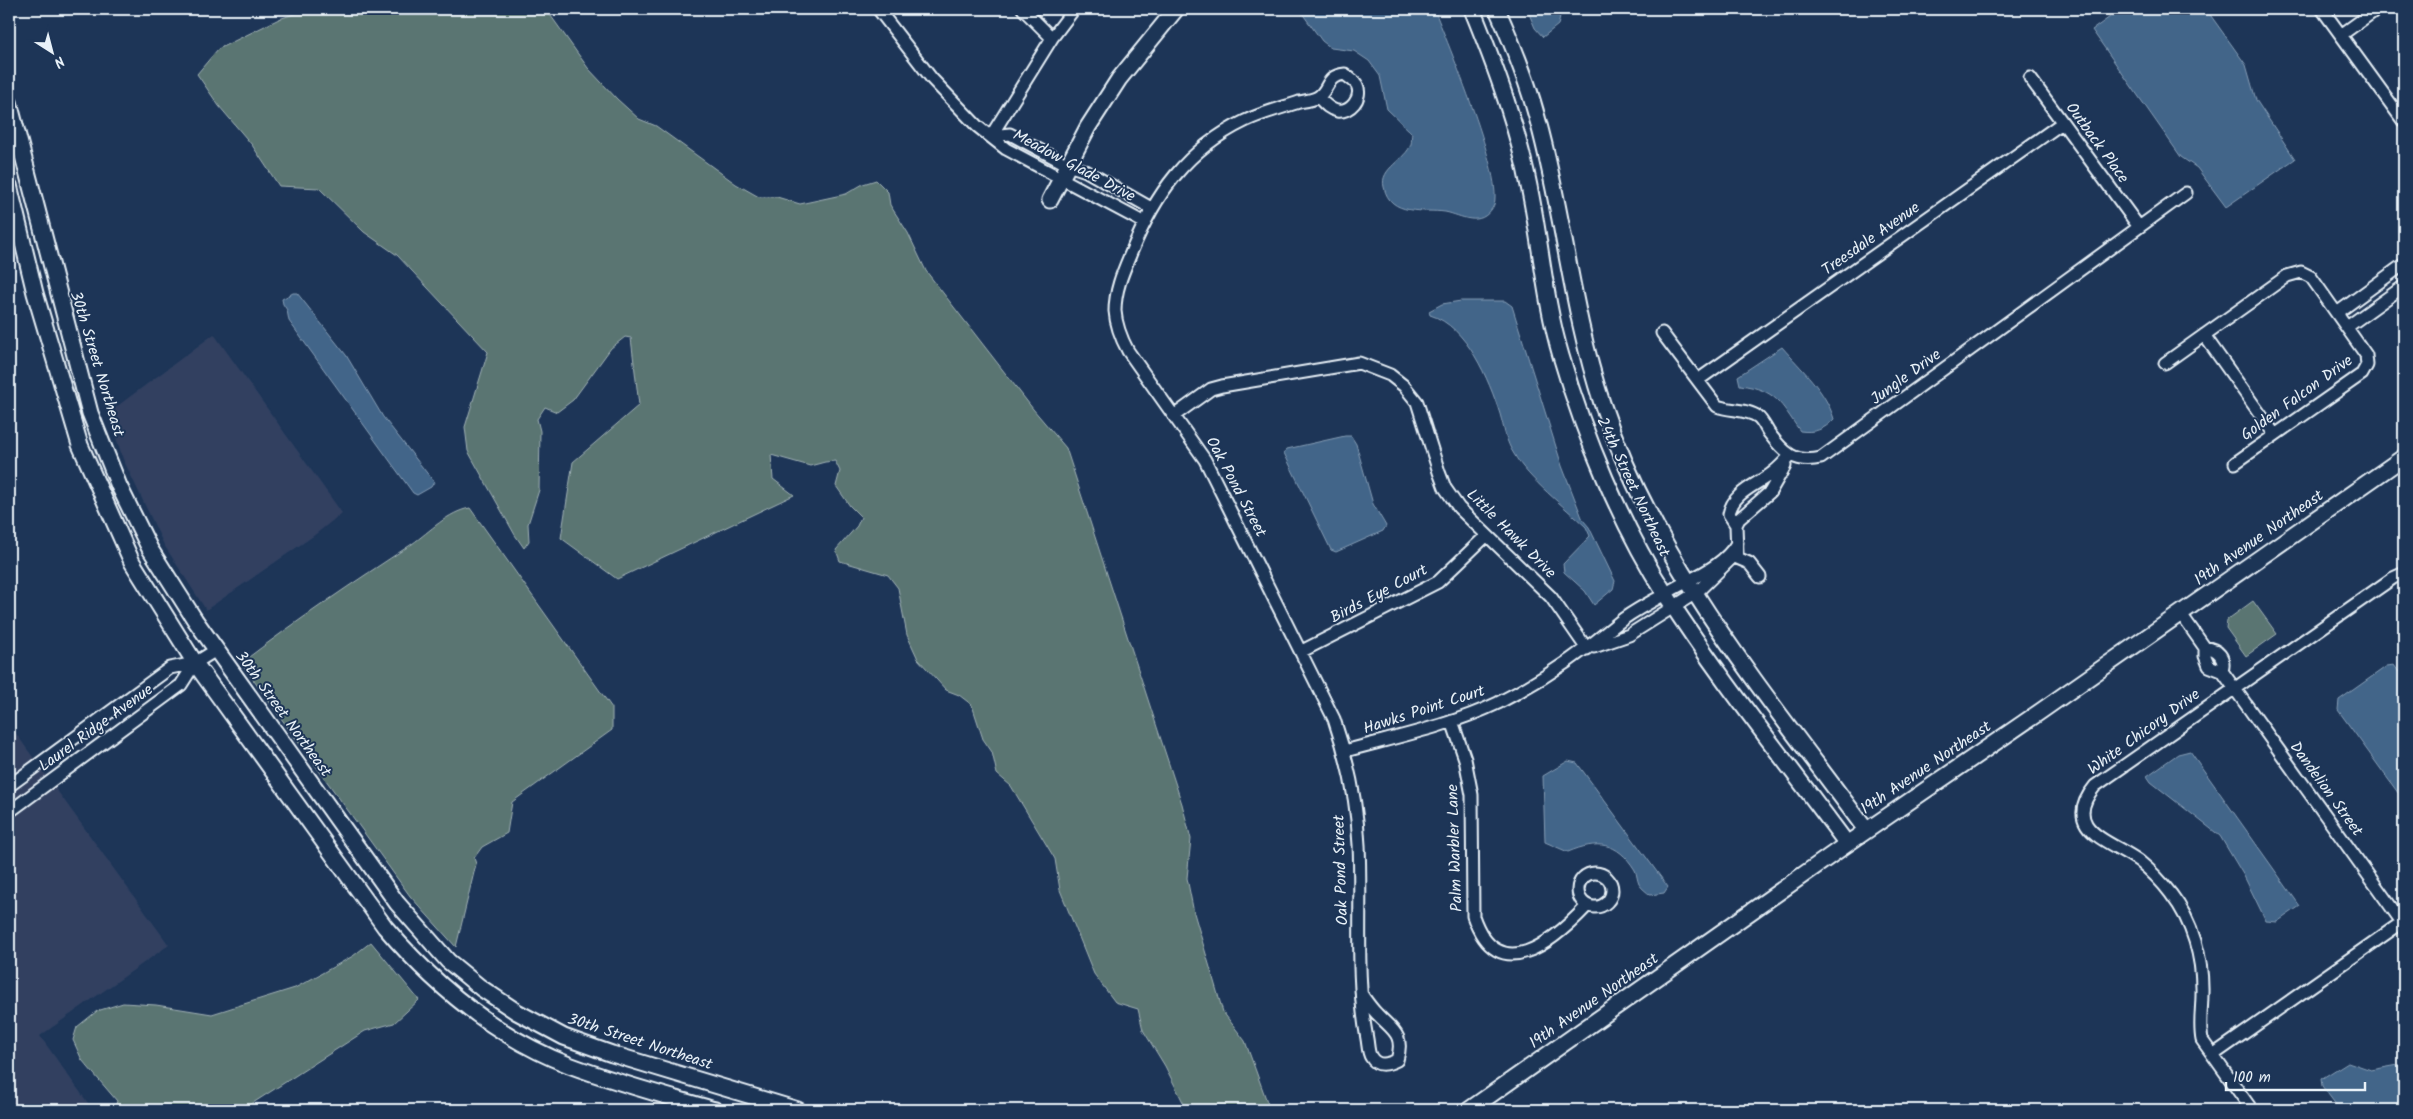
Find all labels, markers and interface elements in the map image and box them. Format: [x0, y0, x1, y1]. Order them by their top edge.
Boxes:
north arrow [28, 28, 78, 78]
text: N [49, 50, 69, 73]
street label: Outback Place [2059, 97, 2135, 189]
street label: Meadow Glade Drive [1008, 123, 1140, 209]
street label: Treesdale Avenue [1817, 196, 1925, 282]
street label: 30th Street Northeast [63, 288, 131, 441]
street label: Jungle Drive [1865, 343, 1947, 411]
street label: Golden Falcon Drive [2236, 349, 2358, 447]
street label: 24th Street Northeast [1590, 413, 1677, 562]
street label: Oak Pond Street [1199, 432, 1273, 542]
street label: Little Hawk Drive [1460, 483, 1562, 585]
street label: 19th Avenue Northeast [2189, 483, 2330, 592]
street label: Birds Eye Court [1326, 557, 1433, 630]
street label: 30th Street Northeast [228, 646, 338, 783]
street label: Laurel Ridge Avenue [34, 678, 158, 778]
street label: Hawks Point Court [1360, 678, 1489, 741]
street label: White Chicory Drive [2083, 683, 2205, 781]
street label: 19th Avenue Northeast [1855, 714, 1997, 821]
street label: Dandelion Street [2283, 736, 2370, 842]
street label: Palm Warbler Lane [1440, 784, 1470, 912]
street label: Oak Pond Street [1327, 813, 1355, 926]
street label: 19th Avenue Northeast [1524, 946, 1665, 1055]
street label: 30th Street Northeast [564, 1007, 717, 1077]
scale bar [2226, 1059, 2364, 1091]
text: 100 m [2233, 1066, 2271, 1090]

